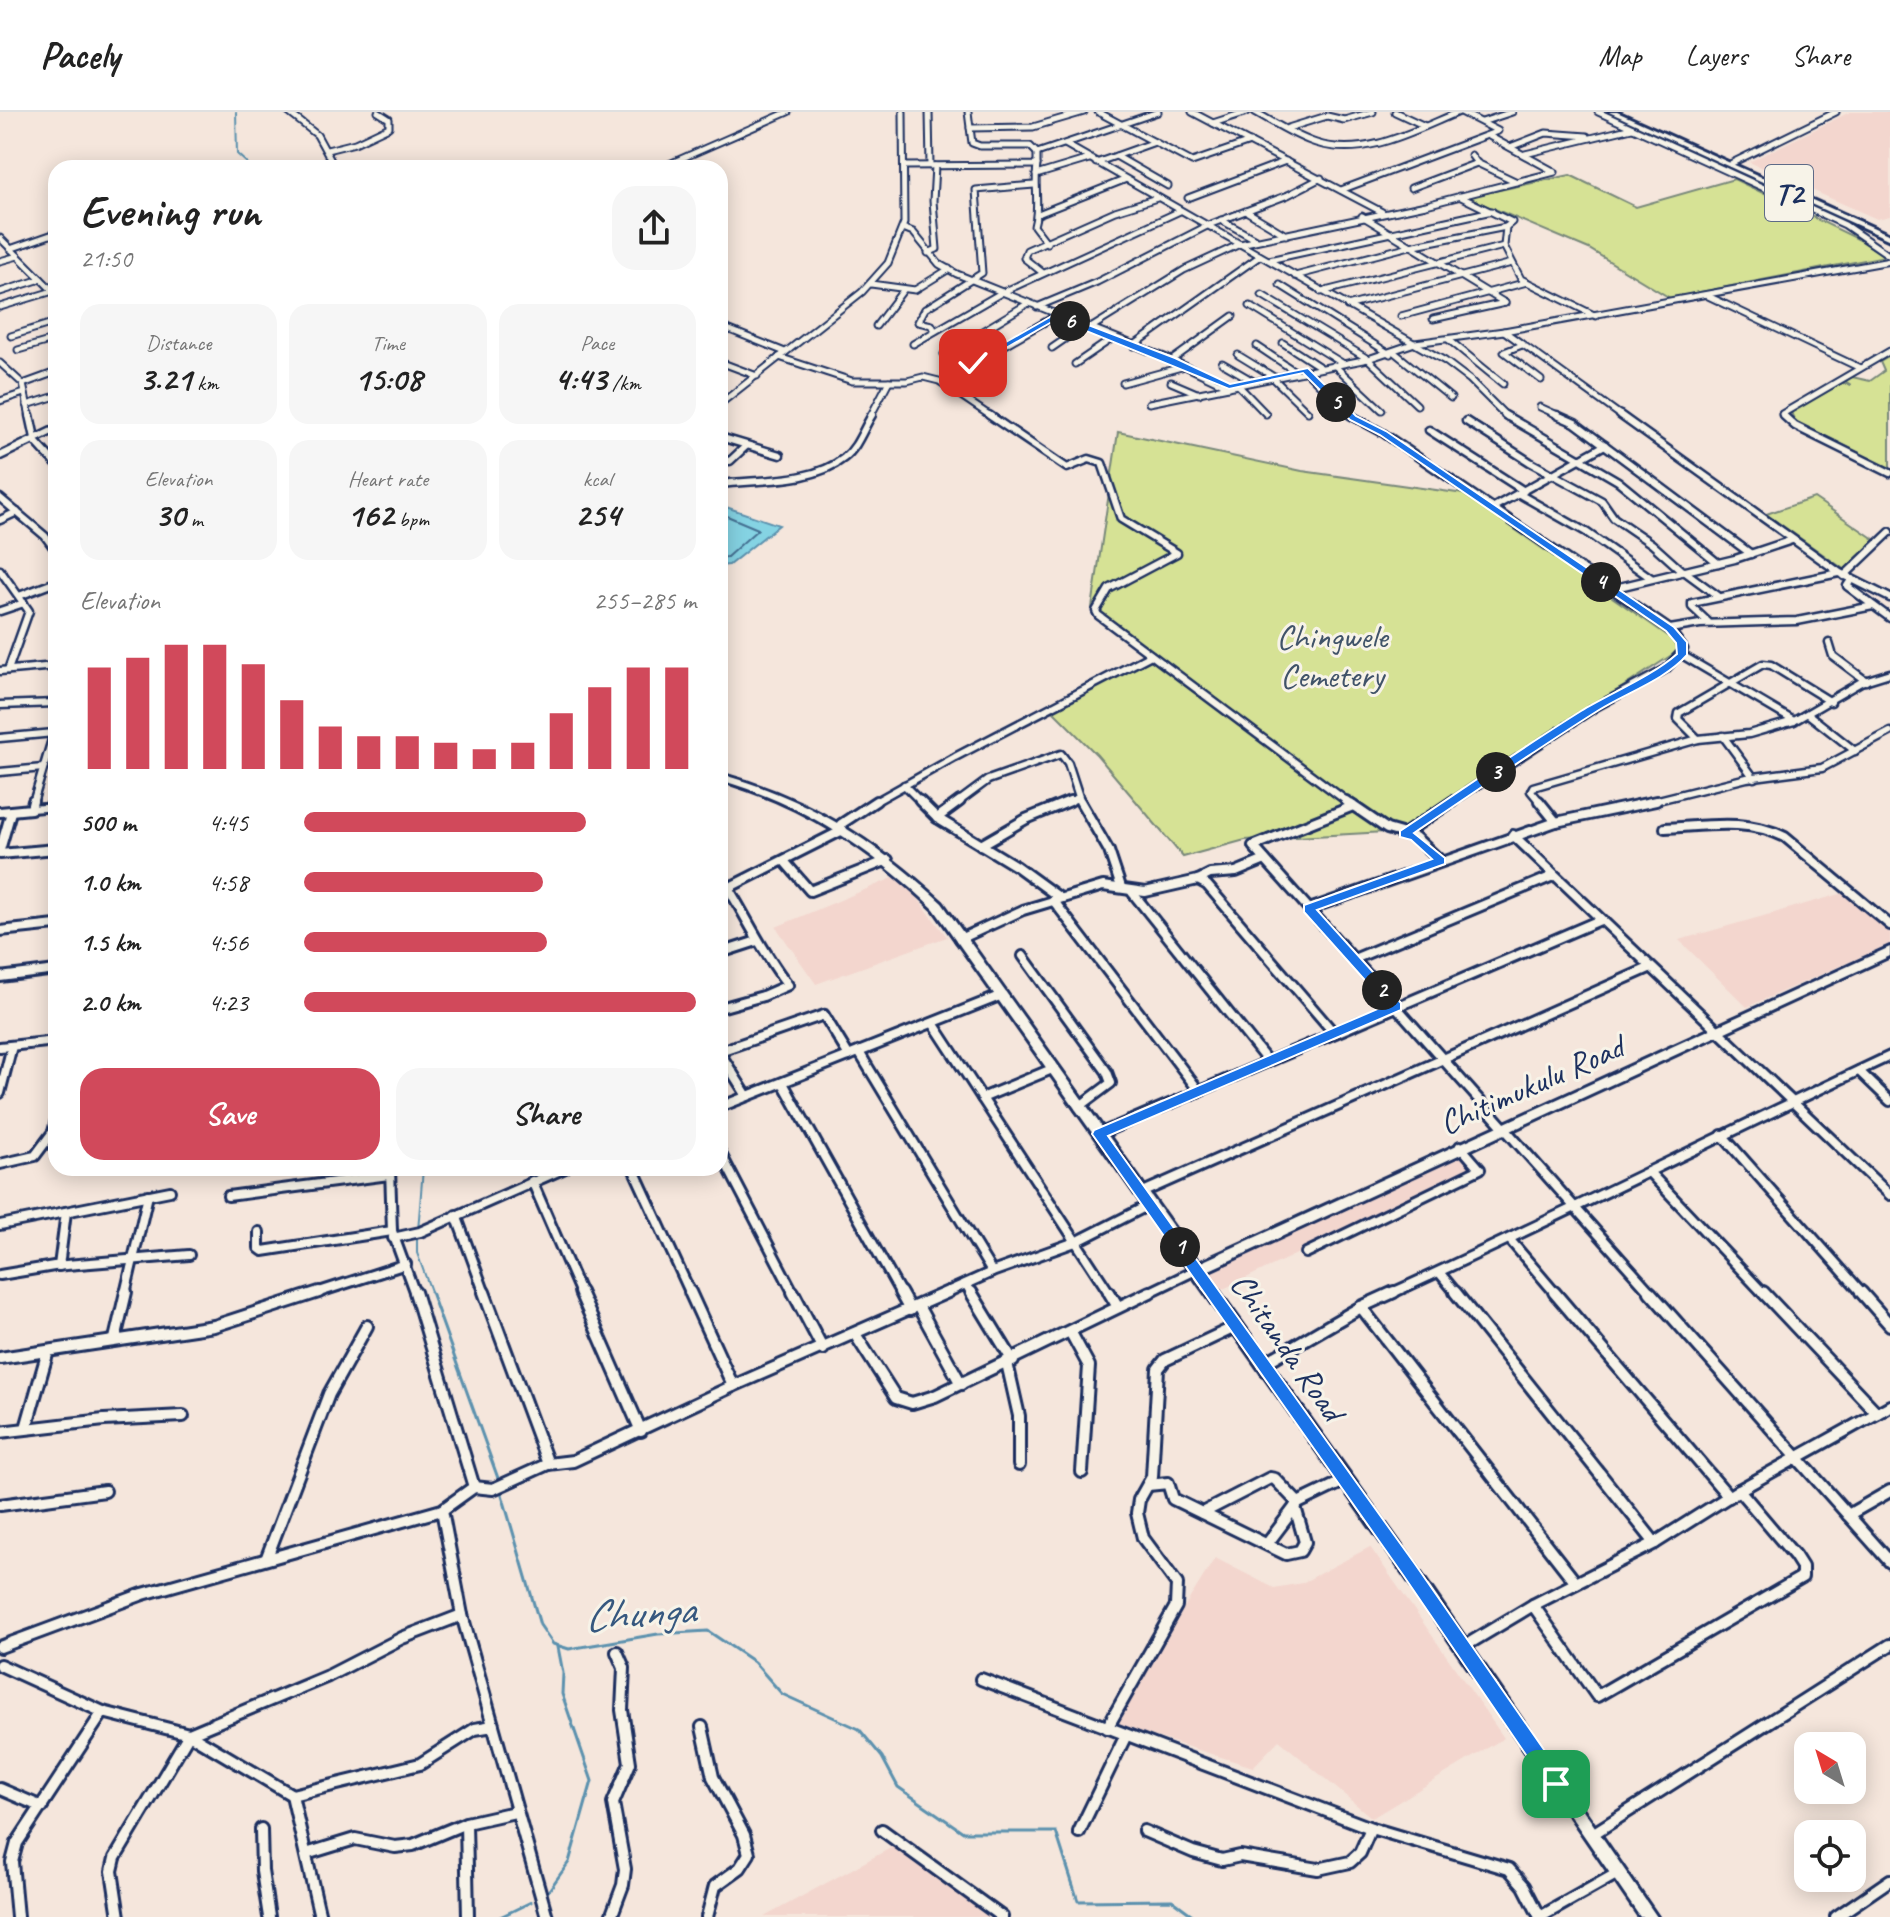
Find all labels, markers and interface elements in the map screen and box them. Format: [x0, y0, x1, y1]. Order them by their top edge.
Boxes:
text: Pacely [40, 32, 119, 79]
text: Map [1599, 38, 1642, 73]
text: Layers [1686, 38, 1747, 73]
text: Share [1791, 38, 1850, 73]
road number: T2 [1765, 165, 1813, 221]
text: Evening run [80, 184, 260, 239]
button: share [612, 186, 696, 270]
text: 21:50 [80, 242, 132, 275]
pin: 6 [1050, 301, 1090, 341]
text: 6 [1065, 307, 1075, 335]
text: Distance [146, 329, 211, 357]
text: Time [371, 329, 405, 357]
text: Pace [580, 329, 614, 357]
pin [939, 329, 1007, 397]
icon: check [951, 341, 995, 385]
text: 3.21 [139, 357, 192, 400]
text: 15:08 [354, 357, 422, 400]
text: 4:43 [554, 357, 607, 400]
text: km [192, 369, 218, 397]
text: /km [607, 369, 641, 397]
pin: 5 [1316, 382, 1356, 422]
text: 5 [1331, 388, 1341, 416]
text: Elevation [145, 465, 213, 493]
text: Heart rate [348, 465, 428, 493]
text: kcal [583, 465, 612, 493]
text: 30 [155, 493, 185, 536]
text: 162 [347, 493, 394, 536]
text: 254 [575, 493, 620, 536]
text: m [185, 505, 203, 533]
text: bpm [394, 505, 429, 533]
pin: 4 [1581, 562, 1621, 602]
text: 4 [1596, 568, 1606, 596]
text: Elevation [80, 584, 160, 617]
text: 255–285 m [593, 584, 696, 617]
park label: Chingwele Cemetery [1277, 615, 1389, 697]
pin: 3 [1476, 752, 1516, 792]
text: 3 [1491, 758, 1501, 786]
text: 500 m [80, 806, 136, 839]
text: 4:45 [208, 806, 248, 839]
text: 1.0 km [80, 866, 140, 899]
text: 4:58 [208, 866, 248, 899]
text: 1.5 km [80, 926, 140, 959]
text: 4:56 [208, 926, 248, 959]
pin: 2 [1362, 970, 1402, 1010]
text: 2 [1377, 976, 1387, 1004]
text: 2.0 km [80, 986, 140, 1019]
text: 4:23 [208, 986, 248, 1019]
street label: Chitimukulu Road [1432, 1023, 1634, 1144]
button: Save [80, 1068, 380, 1160]
button: Share [396, 1068, 696, 1160]
pin: 1 [1160, 1227, 1200, 1267]
text: 1 [1175, 1233, 1185, 1261]
street label: Chitanda Road [1221, 1264, 1357, 1433]
water label: Chunga [582, 1581, 700, 1644]
north arrow [1794, 1732, 1866, 1804]
map controls [1794, 1732, 1866, 1892]
pin [1522, 1750, 1590, 1818]
icon: arrive [1534, 1762, 1578, 1806]
button: locate [1794, 1820, 1866, 1892]

